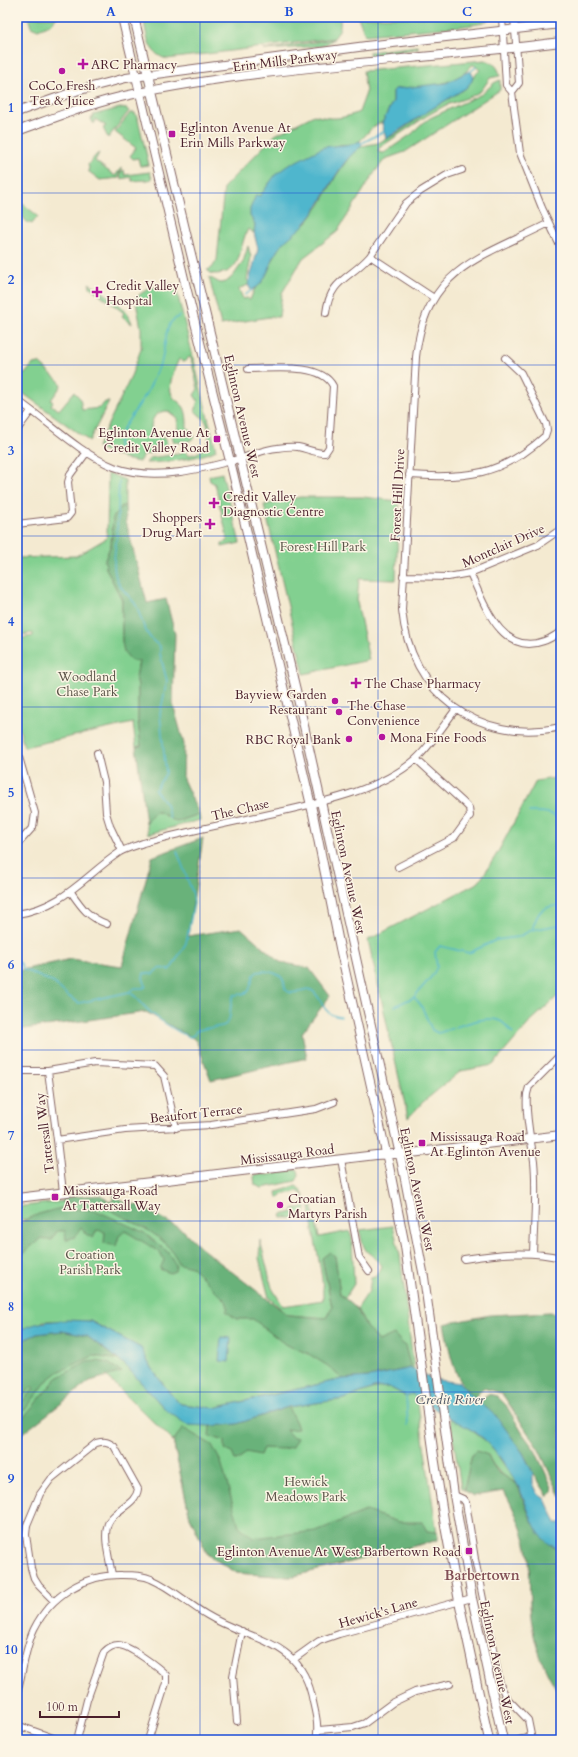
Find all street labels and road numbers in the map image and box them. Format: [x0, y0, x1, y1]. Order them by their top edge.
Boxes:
street label: Erin Mills Parkway [232, 46, 339, 76]
street label: Eglinton Avenue West [219, 353, 265, 480]
street label: Forest Hill Drive [387, 448, 409, 542]
street label: Montclair Drive [459, 520, 548, 572]
street label: The Chase [209, 795, 271, 825]
street label: Eglinton Avenue West [326, 809, 370, 936]
street label: Tattersall Way [31, 1091, 59, 1174]
street label: Beaufort Terrace [149, 1100, 243, 1128]
street label: Eglinton Avenue West [395, 1126, 439, 1253]
street label: Mississauga Road [239, 1140, 335, 1170]
street label: Hewick's Lane [337, 1593, 420, 1633]
street label: Eglinton Avenue West [475, 1599, 519, 1726]

